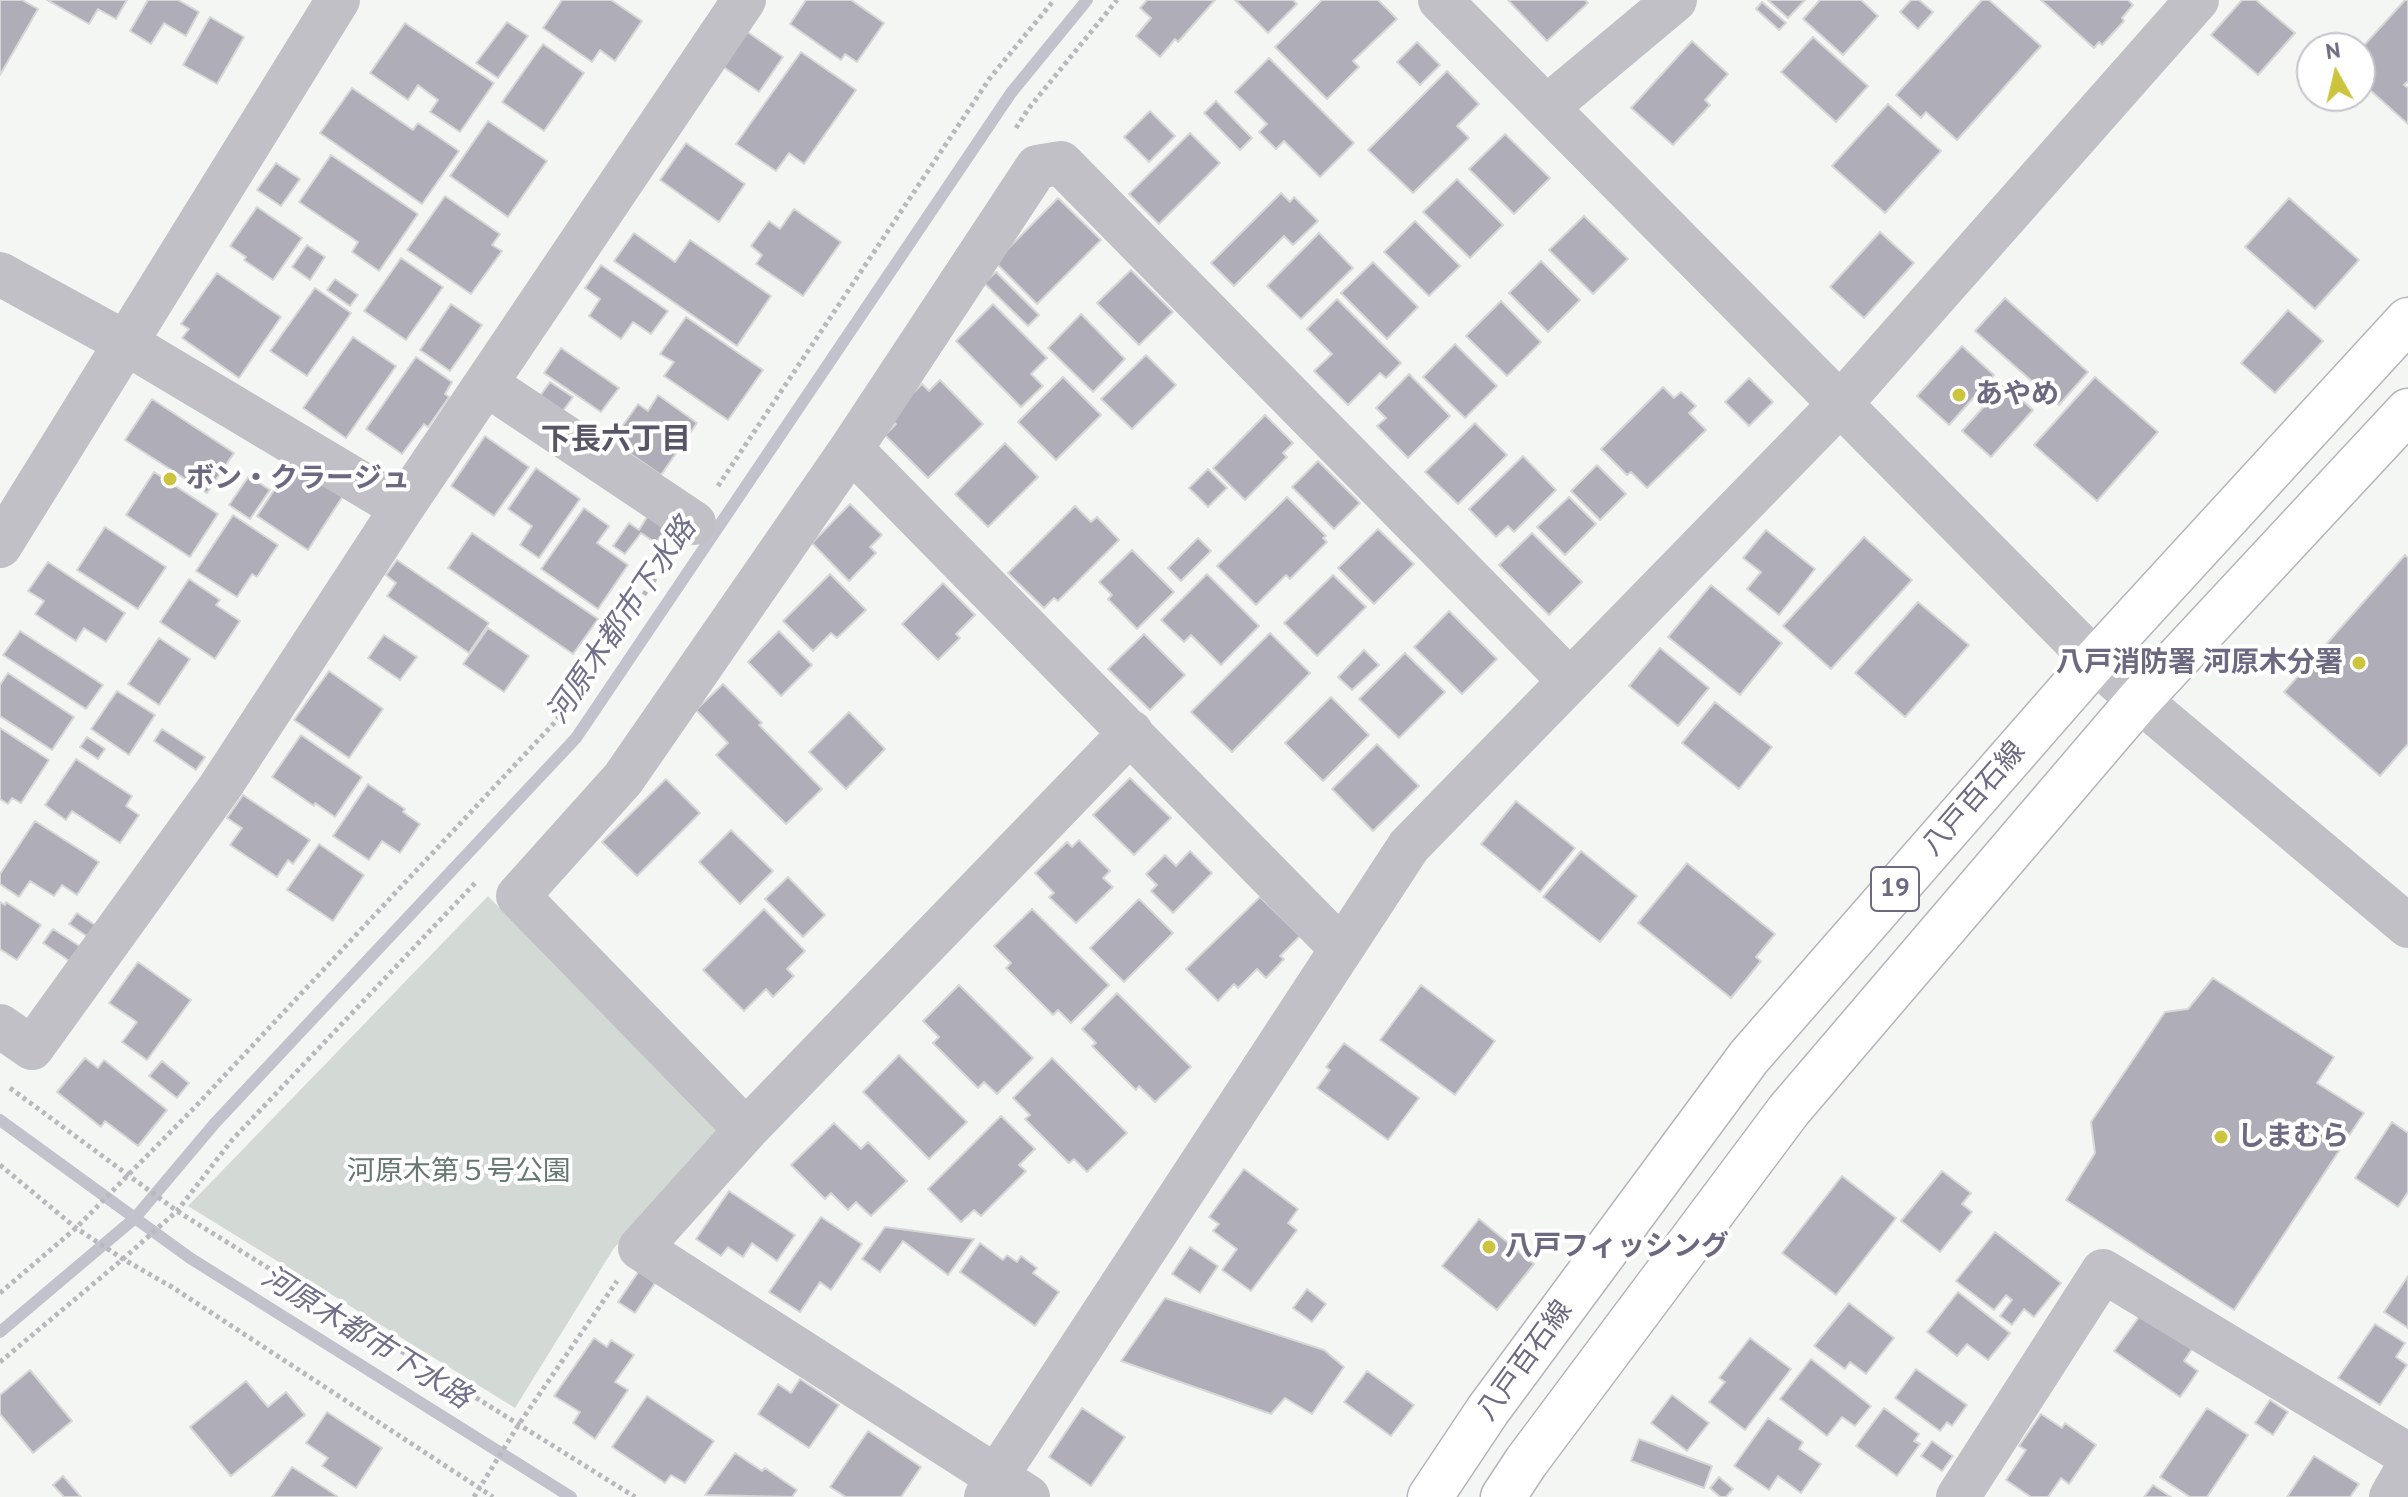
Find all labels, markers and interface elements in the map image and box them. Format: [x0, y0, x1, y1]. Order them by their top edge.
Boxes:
north arrow [2296, 32, 2376, 112]
text: N [2324, 35, 2342, 65]
place label: あやめ [1975, 378, 2059, 412]
marker: あやめ [1950, 386, 1968, 404]
district label: 下長六丁目 [541, 422, 691, 458]
place label: ボン・クラージュ [186, 462, 410, 496]
marker: ボン・クラージュ [161, 470, 179, 488]
water label: 河原木都市下水路 [540, 511, 704, 731]
place label: 八戸消防署 河原木分署 [2056, 646, 2343, 680]
marker: 八戸消防署 河原木分署 [2350, 654, 2368, 672]
street label: 八戸百石線 [1915, 735, 2033, 863]
road number: 19 [1871, 867, 1919, 911]
place label: しまむら [2237, 1120, 2349, 1154]
marker: しまむら [2212, 1128, 2230, 1146]
park label: 河原木第５号公園 [347, 1155, 571, 1189]
place label: 八戸フィッシング [1505, 1230, 1729, 1264]
marker: 八戸フィッシング [1480, 1238, 1498, 1256]
water label: 河原木都市下水路 [255, 1259, 477, 1417]
street label: 八戸百石線 [1470, 1294, 1580, 1428]

